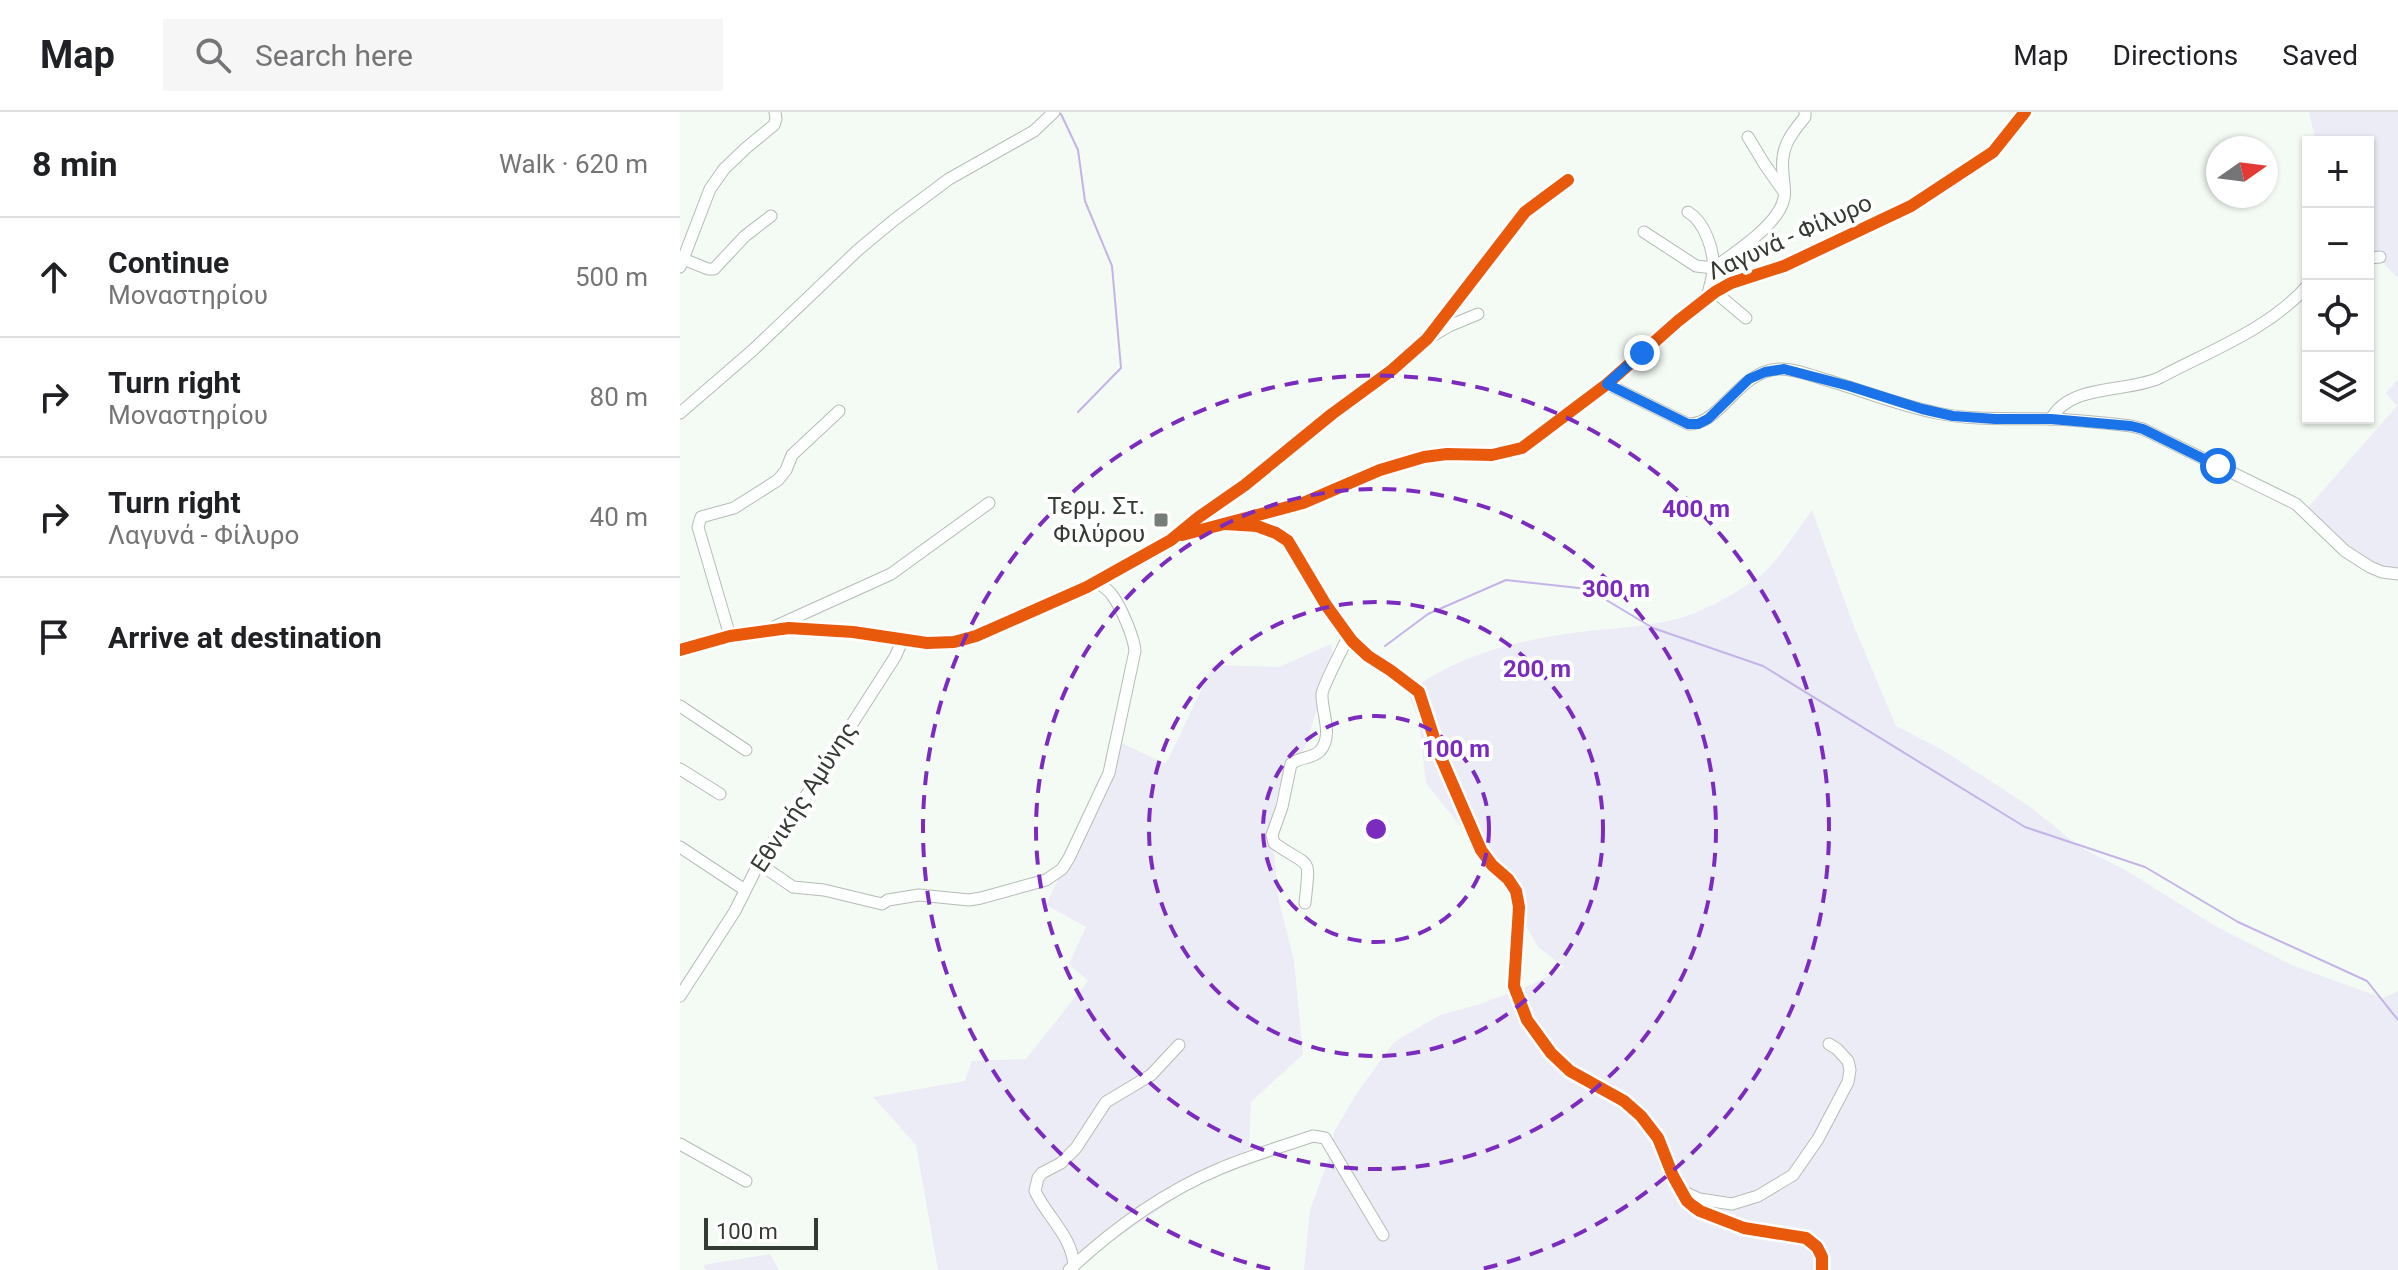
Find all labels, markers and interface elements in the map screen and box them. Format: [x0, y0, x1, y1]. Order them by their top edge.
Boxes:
search box [163, 19, 723, 91]
text: Map [40, 33, 115, 77]
icon: search [191, 33, 235, 77]
text: Search here [255, 38, 413, 73]
text: Map [2013, 39, 2069, 72]
text: Directions [2113, 39, 2238, 72]
text: Saved [2282, 39, 2358, 72]
north arrow [2206, 136, 2278, 208]
map controls [2302, 136, 2374, 424]
button: + [2302, 136, 2374, 208]
text: 8 min [32, 144, 117, 184]
text: Walk · 620 m [499, 149, 648, 179]
street label: Λαγυνά - Φίλυρο [1704, 188, 1876, 286]
button: − [2302, 208, 2374, 280]
text: Continue [108, 245, 229, 280]
icon: ahead [32, 255, 76, 299]
text: 500 m [575, 262, 648, 292]
text: Μοναστηρίου [108, 280, 268, 310]
button: locate [2302, 280, 2374, 352]
route end [1624, 335, 1660, 371]
button: layers [2302, 352, 2374, 424]
text: Turn right [108, 365, 241, 400]
icon: right [32, 375, 76, 419]
text: 80 m [590, 382, 648, 412]
text: Μοναστηρίου [108, 400, 268, 430]
route start [2200, 448, 2236, 484]
text: Turn right [108, 485, 241, 520]
place label: Τερμ. Στ. Φιλύρου [1047, 492, 1145, 548]
icon: right [32, 495, 76, 539]
text: 400 m [1662, 495, 1730, 523]
text: 40 m [590, 502, 648, 532]
marker: Τερμ. Στ. Φιλύρου [1152, 511, 1170, 529]
text: Λαγυνά - Φίλυρο [108, 520, 299, 550]
text: 300 m [1582, 575, 1650, 603]
icon: arrive [32, 615, 76, 659]
text: Arrive at destination [108, 620, 382, 655]
text: 200 m [1503, 655, 1571, 683]
street label: Εθνικής Αμύνης [745, 717, 863, 877]
text: 100 m [1422, 735, 1490, 763]
centre of rings [1362, 815, 1390, 843]
scale bar [704, 1214, 818, 1250]
text: 100 m [716, 1219, 778, 1244]

